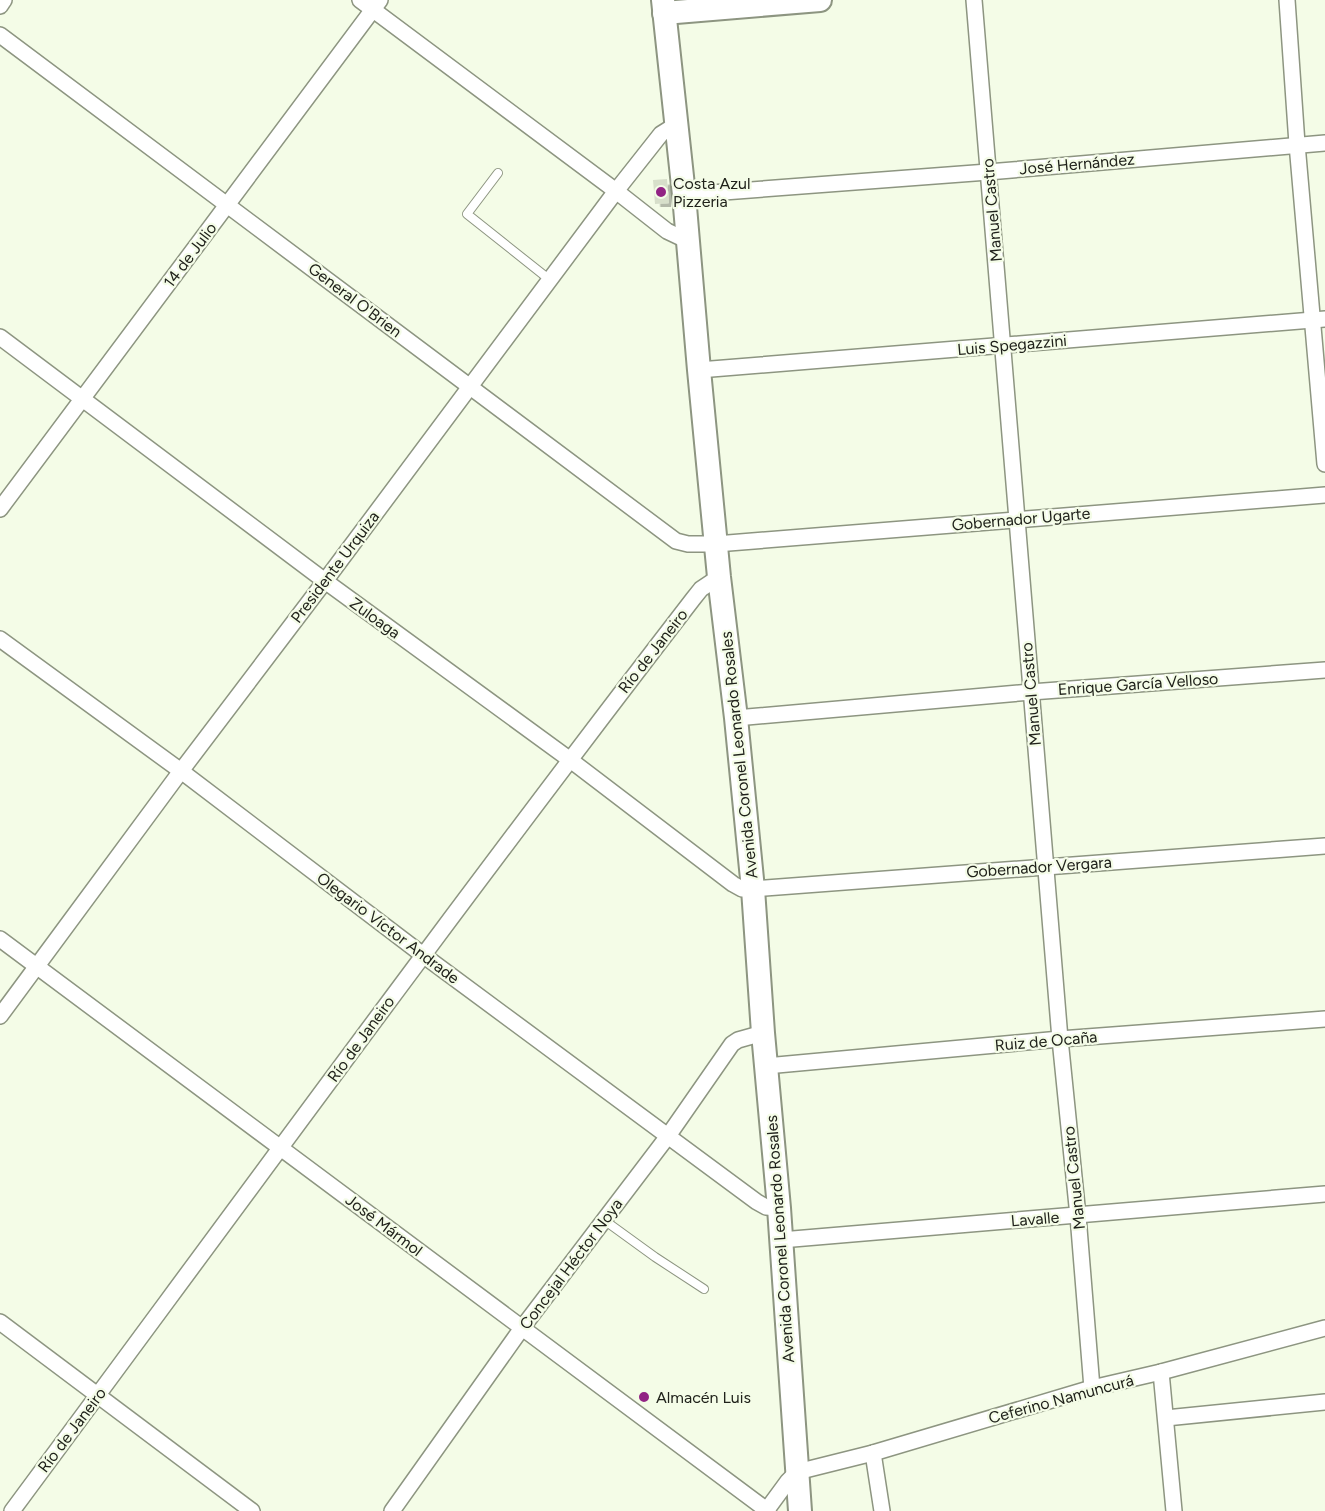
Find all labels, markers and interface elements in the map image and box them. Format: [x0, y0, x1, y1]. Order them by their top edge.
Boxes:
street label: José Hernández [1018, 149, 1136, 179]
street label: Manuel Castro [978, 158, 1006, 262]
place label: Costa Azul Pizzeria [673, 174, 751, 211]
marker: Costa Azul Pizzeria [654, 185, 668, 199]
street label: 14 de Julio [159, 219, 221, 291]
street label: General O'Brien [305, 259, 405, 341]
street label: Luis Spegazzini [956, 331, 1068, 359]
street label: Gobernador Ugarte [951, 503, 1091, 535]
street label: Presidente Urquiza [287, 507, 383, 627]
street label: Zuloaga [346, 593, 404, 643]
street label: Río de Janeiro [614, 605, 692, 697]
street label: Avenida Coronel Leonardo Rosales [717, 631, 761, 879]
street label: Manuel Castro [1017, 642, 1045, 746]
street label: Enrique García Velloso [1057, 669, 1219, 699]
street label: Gobernador Vergara [966, 852, 1112, 882]
street label: Olegario Víctor Andrade [313, 868, 463, 988]
street label: Río de Janeiro [323, 992, 399, 1086]
street label: Ruiz de Ocaña [994, 1027, 1098, 1055]
street label: Avenida Coronel Leonardo Rosales [762, 1114, 798, 1364]
street label: Manuel Castro [1059, 1125, 1089, 1231]
street label: José Mármol [342, 1190, 426, 1260]
street label: Concejal Héctor Noya [516, 1195, 626, 1333]
street label: Lavalle [1010, 1207, 1060, 1231]
street label: Ceferino Namuncurá [986, 1371, 1136, 1427]
street label: Río de Janeiro [34, 1384, 110, 1476]
place label: Almacén Luis [656, 1388, 751, 1407]
marker: Almacén Luis [637, 1390, 651, 1404]

